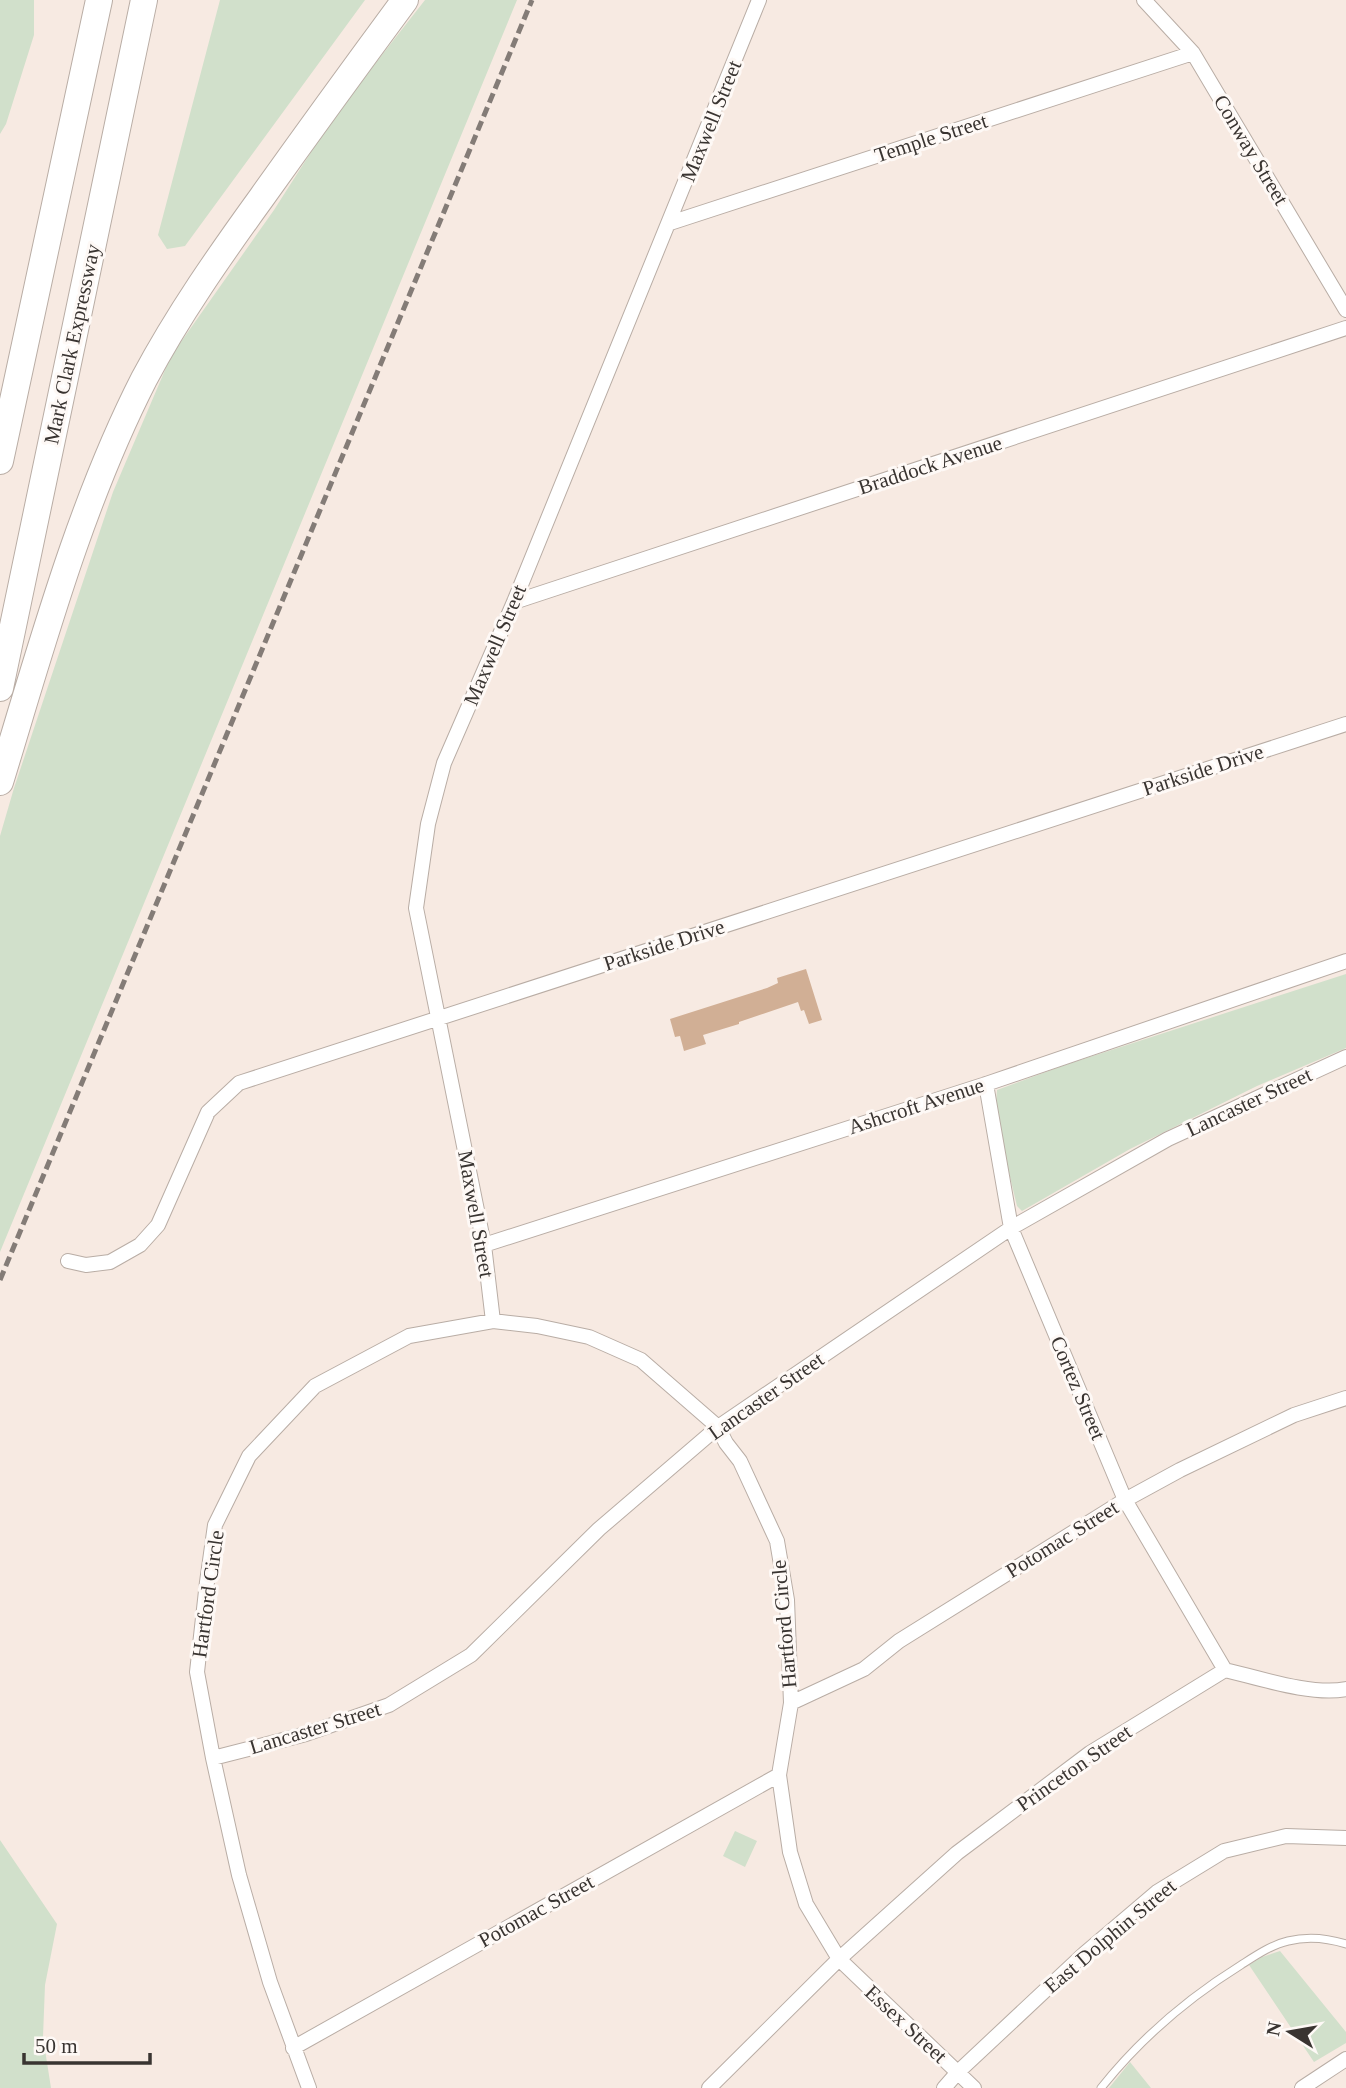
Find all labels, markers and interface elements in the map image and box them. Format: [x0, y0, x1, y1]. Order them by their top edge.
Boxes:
street label: Maxwell Street [676, 57, 746, 185]
street label: Conway Street [1209, 91, 1293, 210]
street label: Temple Street [872, 108, 990, 167]
street label: Mark Clark Expressway [39, 241, 105, 446]
street label: Braddock Avenue [855, 430, 1005, 500]
street label: Maxwell Street [459, 581, 531, 709]
street label: Parkside Drive [1140, 739, 1266, 801]
street label: Parkside Drive [601, 914, 727, 976]
street label: Lancaster Street [1182, 1062, 1316, 1142]
street label: Ashcroft Avenue [845, 1073, 987, 1139]
street label: Maxwell Street [453, 1148, 499, 1280]
street label: Cortez Street [1045, 1333, 1111, 1444]
street label: Lancaster Street [703, 1347, 829, 1445]
street label: Potomac Street [1001, 1495, 1123, 1583]
street label: Hartford Circle [187, 1529, 229, 1659]
street label: Hartford Circle [766, 1559, 802, 1689]
street label: Lancaster Street [247, 1697, 384, 1759]
street label: Princeton Street [1012, 1719, 1136, 1816]
street label: Potomac Street [474, 1869, 598, 1952]
street label: East Dolphin Street [1039, 1874, 1181, 1998]
street label: Essex Street [860, 1980, 952, 2068]
north arrow [1255, 1997, 1325, 2067]
text: N [1262, 2020, 1285, 2038]
scale bar [24, 2022, 150, 2066]
text: 50 m [35, 2034, 78, 2058]

